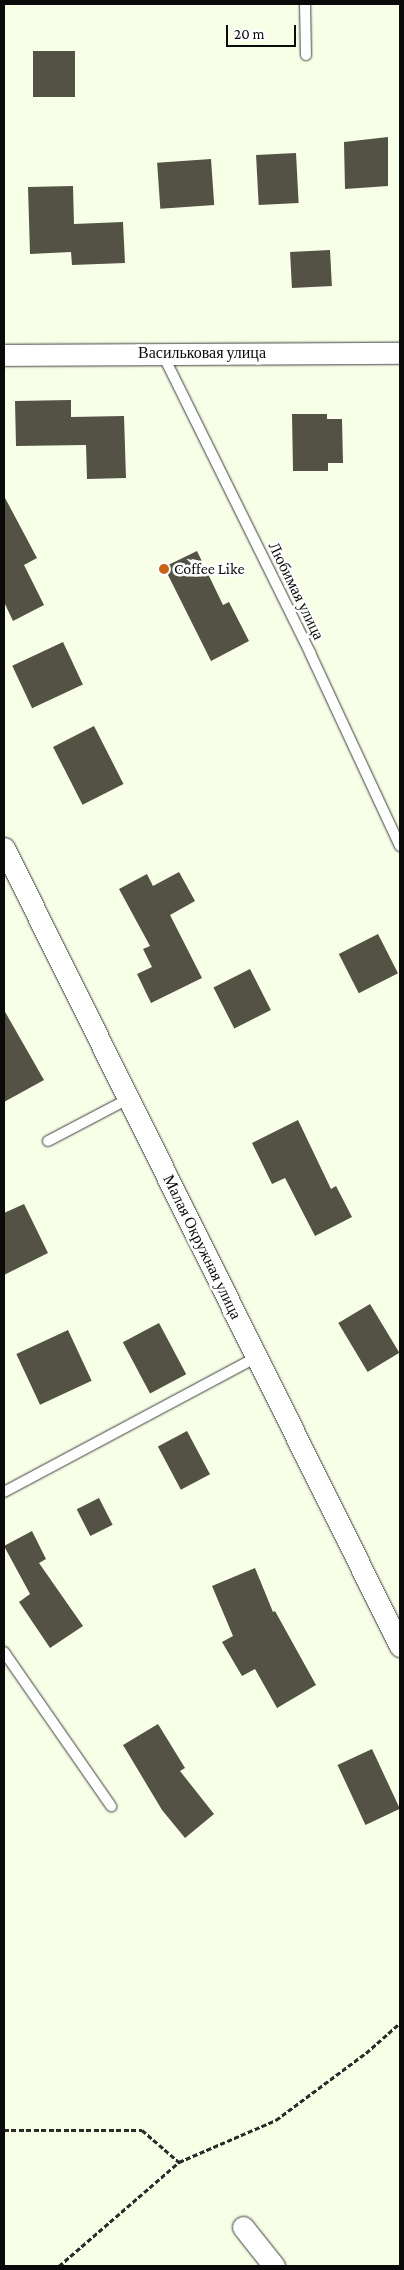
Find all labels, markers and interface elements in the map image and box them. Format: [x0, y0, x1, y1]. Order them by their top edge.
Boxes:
scale bar [229, 15, 299, 47]
text: 20 m [234, 26, 265, 42]
street label: Васильковая улица [138, 343, 266, 363]
street label: Любимая улица [264, 539, 328, 643]
place label: Coffee Like [174, 559, 244, 579]
marker: Coffee Like [158, 563, 170, 575]
street label: Малая Окружная улица [159, 1172, 245, 1322]

